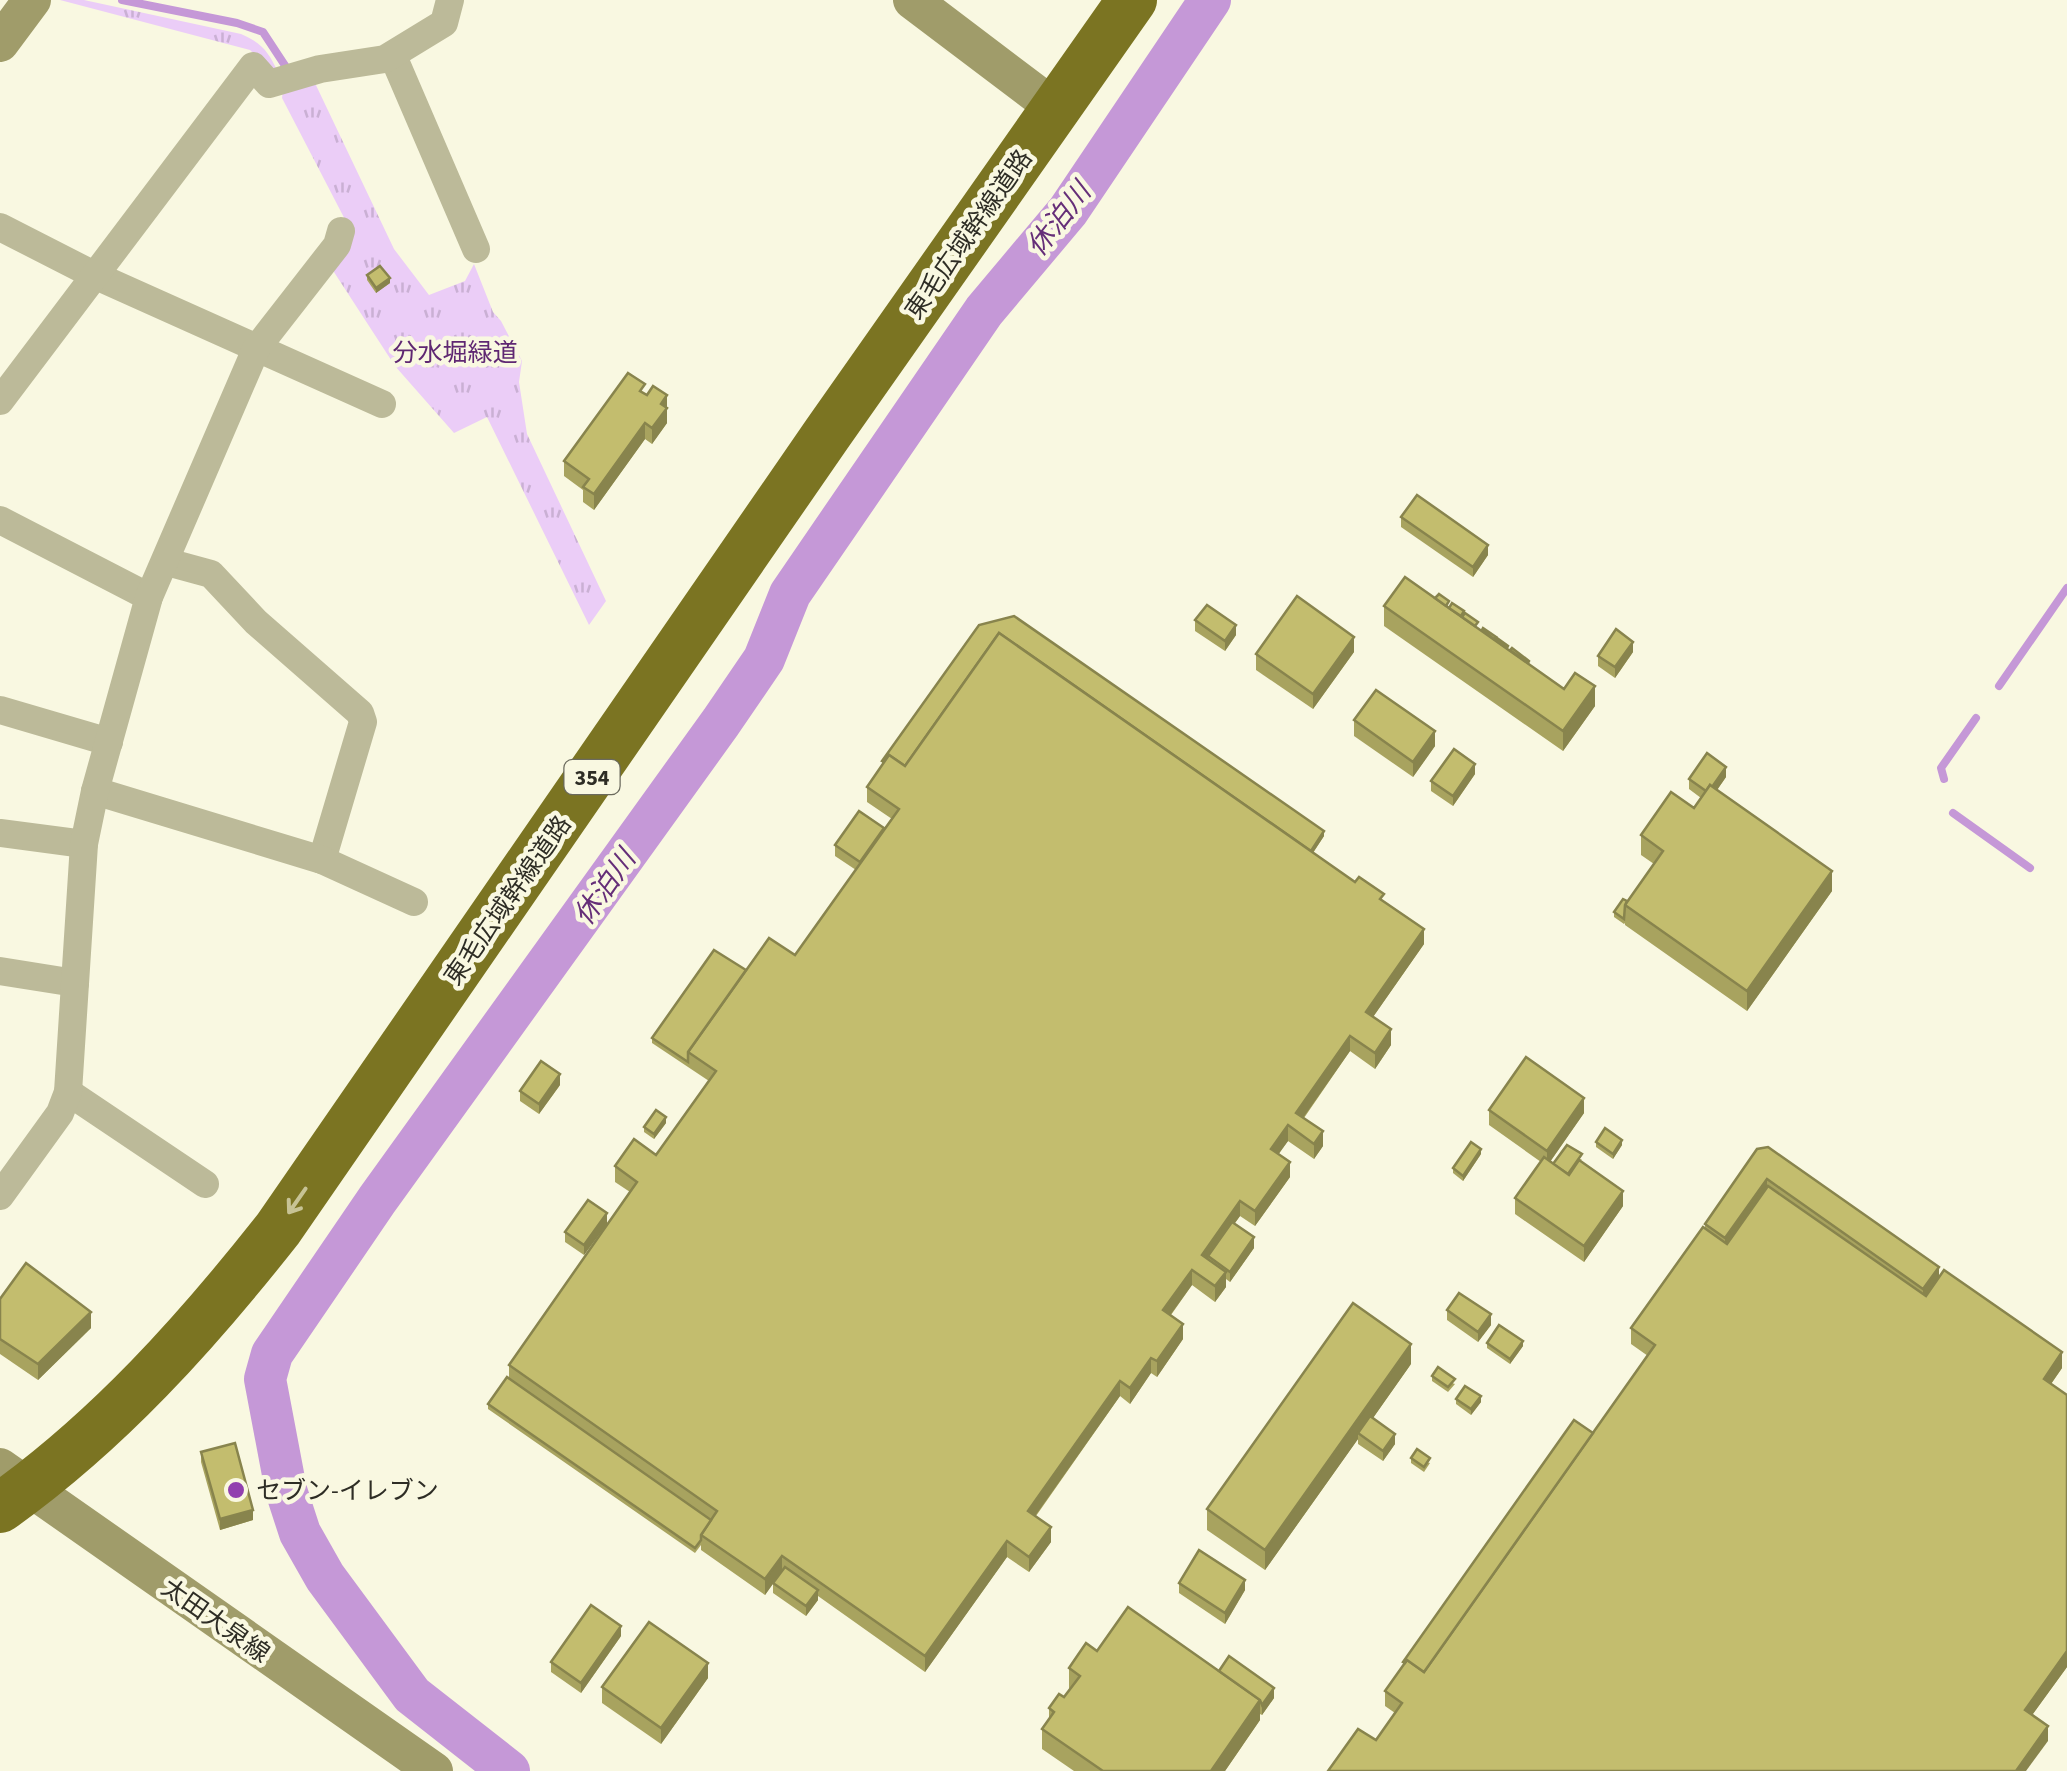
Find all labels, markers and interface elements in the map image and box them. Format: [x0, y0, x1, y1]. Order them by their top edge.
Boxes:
street label: 東毛広域幹線道路 [897, 142, 1041, 327]
water label: 休泊川 [1017, 172, 1102, 265]
park label: 分水堀緑道 [392, 335, 518, 371]
road number: 354 [564, 760, 620, 794]
street label: 東毛広域幹線道路 [436, 808, 580, 993]
water label: 休泊川 [564, 839, 647, 933]
one-way arrow [287, 1186, 308, 1214]
place label: セブン-イレブン [256, 1473, 439, 1509]
marker: セブン-イレブン [225, 1479, 247, 1501]
street label: 太田大泉線 [154, 1570, 277, 1671]

